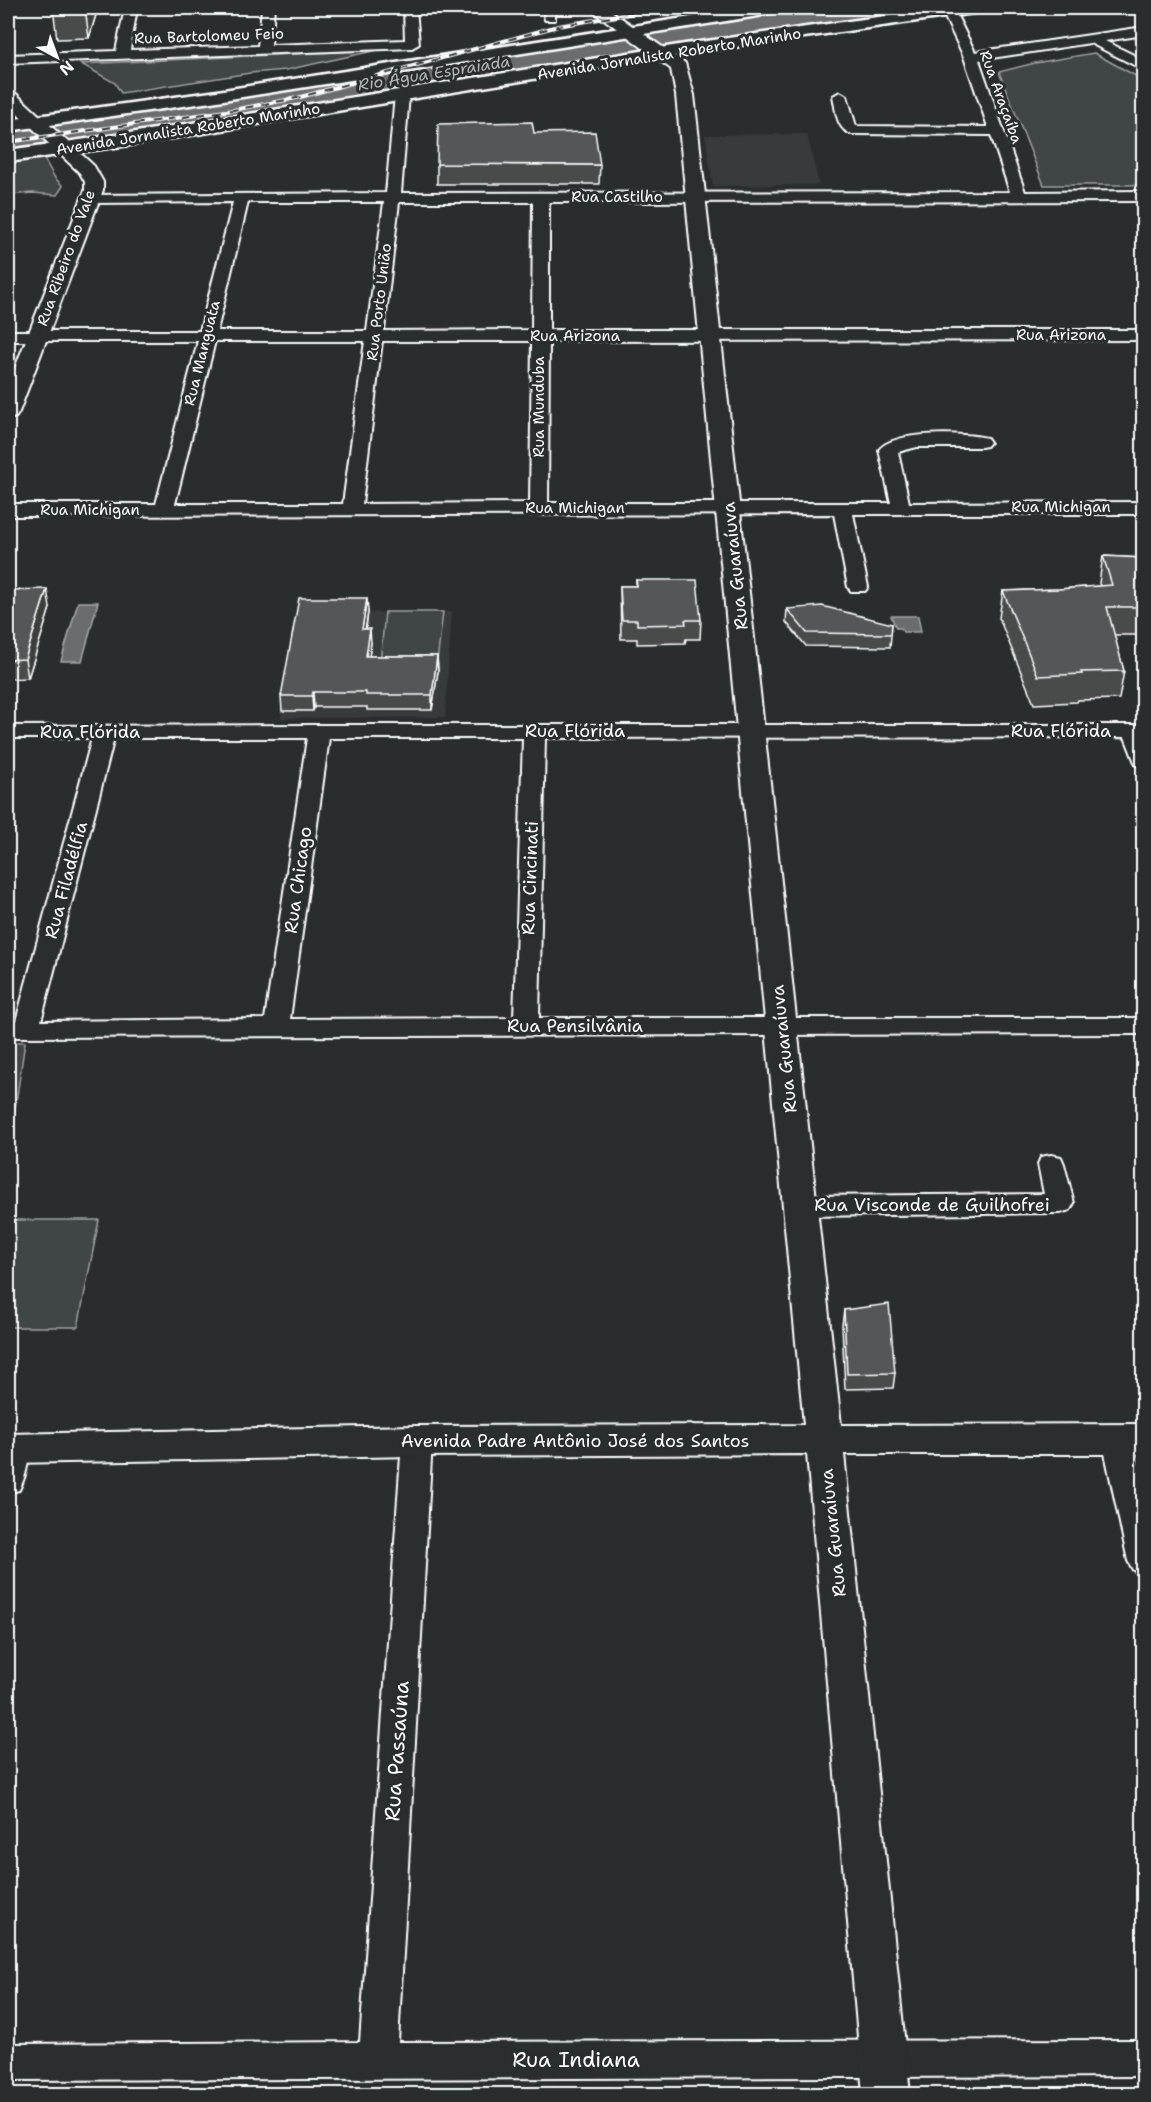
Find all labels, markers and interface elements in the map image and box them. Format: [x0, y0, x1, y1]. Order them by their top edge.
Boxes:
street label: Rua Bartolomeu Feio [134, 23, 284, 49]
street label: Avenida Jornalista Roberto Marinho [536, 23, 802, 85]
north arrow [27, 27, 87, 87]
street label: Rua Araçaíba [975, 48, 1027, 147]
water label: Rio Água Espraiada [356, 51, 512, 95]
text: N [55, 56, 78, 80]
street label: Avenida Jornalista Roberto Marinho [55, 98, 321, 160]
street label: Rua Ribeiro do Vale [32, 187, 100, 329]
street label: Rua Castilho [571, 187, 663, 207]
street label: Rua Porto União [362, 242, 396, 362]
street label: Rua Manguata [179, 298, 225, 408]
street label: Rua Arizona [1016, 325, 1107, 345]
street label: Rua Arizona [530, 326, 621, 346]
street label: Rua Munduba [529, 356, 549, 457]
street label: Rua Michigan [1011, 497, 1111, 517]
street label: Rua Michigan [525, 498, 625, 518]
street label: Rua Michigan [40, 500, 140, 520]
street label: Rua Guaraíuva [716, 501, 754, 631]
street label: Rua Flórida [525, 719, 625, 743]
street label: Rua Flórida [1011, 719, 1111, 743]
street label: Rua Flórida [40, 720, 140, 744]
street label: Rua Filadélfia [39, 819, 93, 941]
street label: Rua Cincinati [516, 821, 544, 935]
street label: Rua Chicago [279, 825, 317, 935]
street label: Rua Guaraíuva [765, 984, 803, 1114]
street label: Rua Pensilvânia [507, 1014, 643, 1038]
street label: Rua Visconde de Guilhofrei [814, 1193, 1050, 1217]
street label: Avenida Padre Antônio José dos Santos [401, 1429, 749, 1453]
street label: Rua Guaraíuva [814, 1468, 852, 1598]
street label: Rua Passaúna [378, 1680, 416, 1822]
street label: Rua Indiana [512, 2046, 640, 2074]

